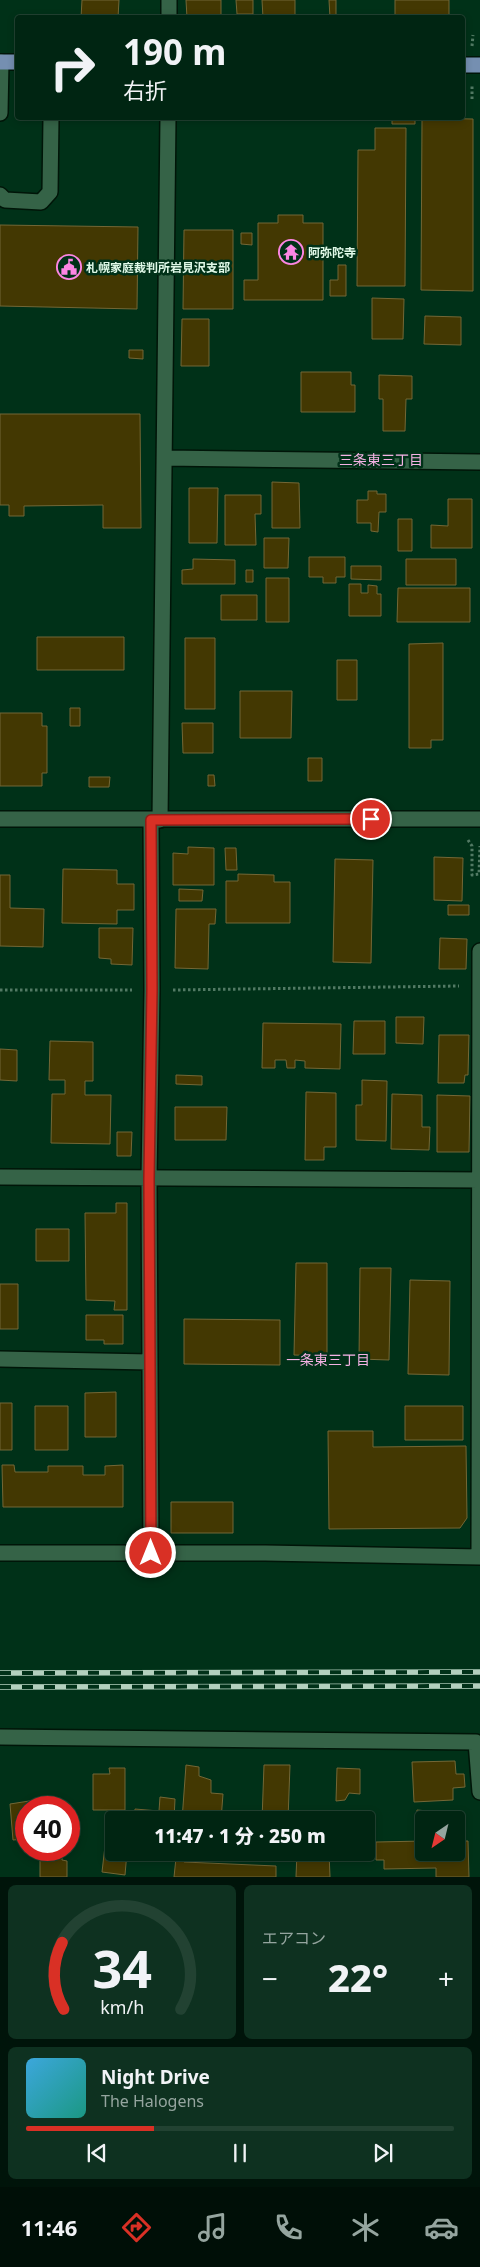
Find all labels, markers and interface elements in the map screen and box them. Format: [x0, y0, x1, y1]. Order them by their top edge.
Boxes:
text: 190 m [123, 28, 226, 75]
icon: right [40, 35, 105, 100]
text: 右折 [123, 75, 167, 105]
temple icon: 阿弥陀寺 [278, 239, 304, 265]
place label: 阿弥陀寺 [308, 244, 356, 261]
public building icon: 札幌家庭裁判所岩見沢支部 [56, 254, 82, 280]
place label: 札幌家庭裁判所岩見沢支部 [86, 259, 230, 276]
district label: 三条東三丁目 [339, 450, 423, 469]
pin [350, 798, 392, 840]
icon: arrive [357, 805, 385, 833]
district label: 一条東三丁目 [286, 1350, 370, 1369]
position arrow [124, 1526, 176, 1578]
speed limit sign: 40 [15, 1796, 80, 1861]
north arrow [415, 1811, 465, 1861]
map controls [415, 1811, 465, 1861]
text: 11:47 · 1 分 · 250 m [154, 1823, 326, 1849]
text: エアコン [262, 1927, 326, 1949]
text: 34 [92, 1932, 152, 2003]
text: 22° [328, 1951, 388, 2003]
text: − [262, 1959, 278, 1997]
text: + [438, 1959, 454, 1997]
text: km/h [100, 1995, 144, 2019]
text: Night Drive [101, 2064, 210, 2090]
text: The Halogens [101, 2090, 204, 2112]
icon: previous [83, 2139, 111, 2167]
icon: pause [226, 2139, 254, 2167]
icon: next [369, 2139, 397, 2167]
icon: directions [119, 2210, 154, 2245]
icon: music [195, 2210, 230, 2245]
icon: phone [271, 2210, 306, 2245]
icon: climate [348, 2210, 383, 2245]
icon: car [424, 2210, 459, 2245]
text: 11:46 [21, 2212, 77, 2242]

